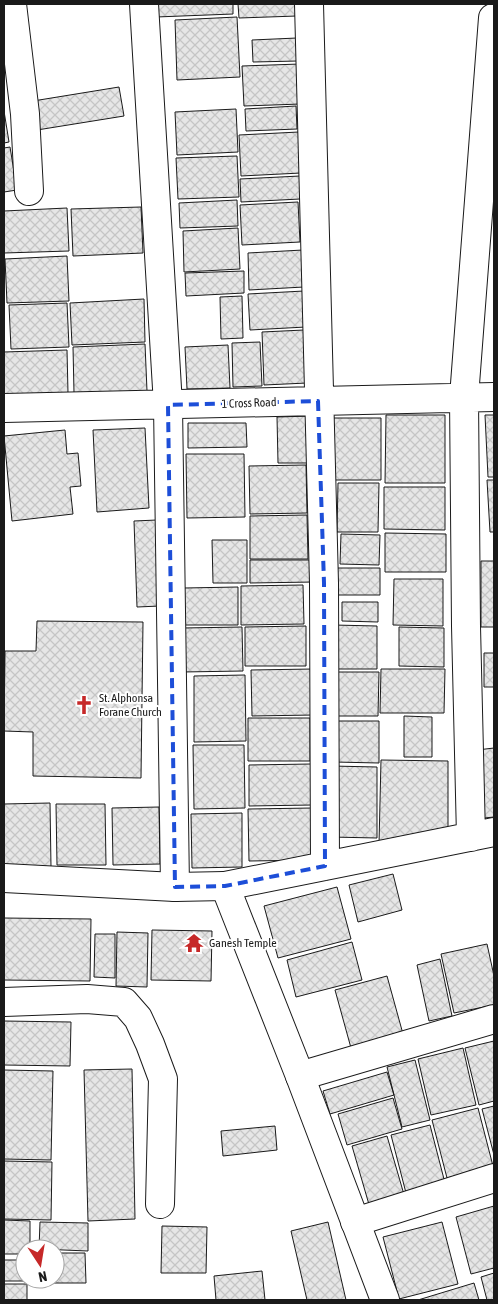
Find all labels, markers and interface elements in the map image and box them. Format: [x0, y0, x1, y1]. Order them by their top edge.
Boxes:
street label: 1 Cross Road [221, 395, 277, 411]
place label: St. Alphonsa Forane Church [99, 691, 162, 719]
church icon: St. Alphonsa Forane Church [73, 694, 95, 716]
temple icon: Ganesh Temple [183, 932, 205, 954]
place label: Ganesh Temple [209, 936, 277, 950]
north arrow [15, 1239, 65, 1289]
text: N [37, 1268, 48, 1285]

